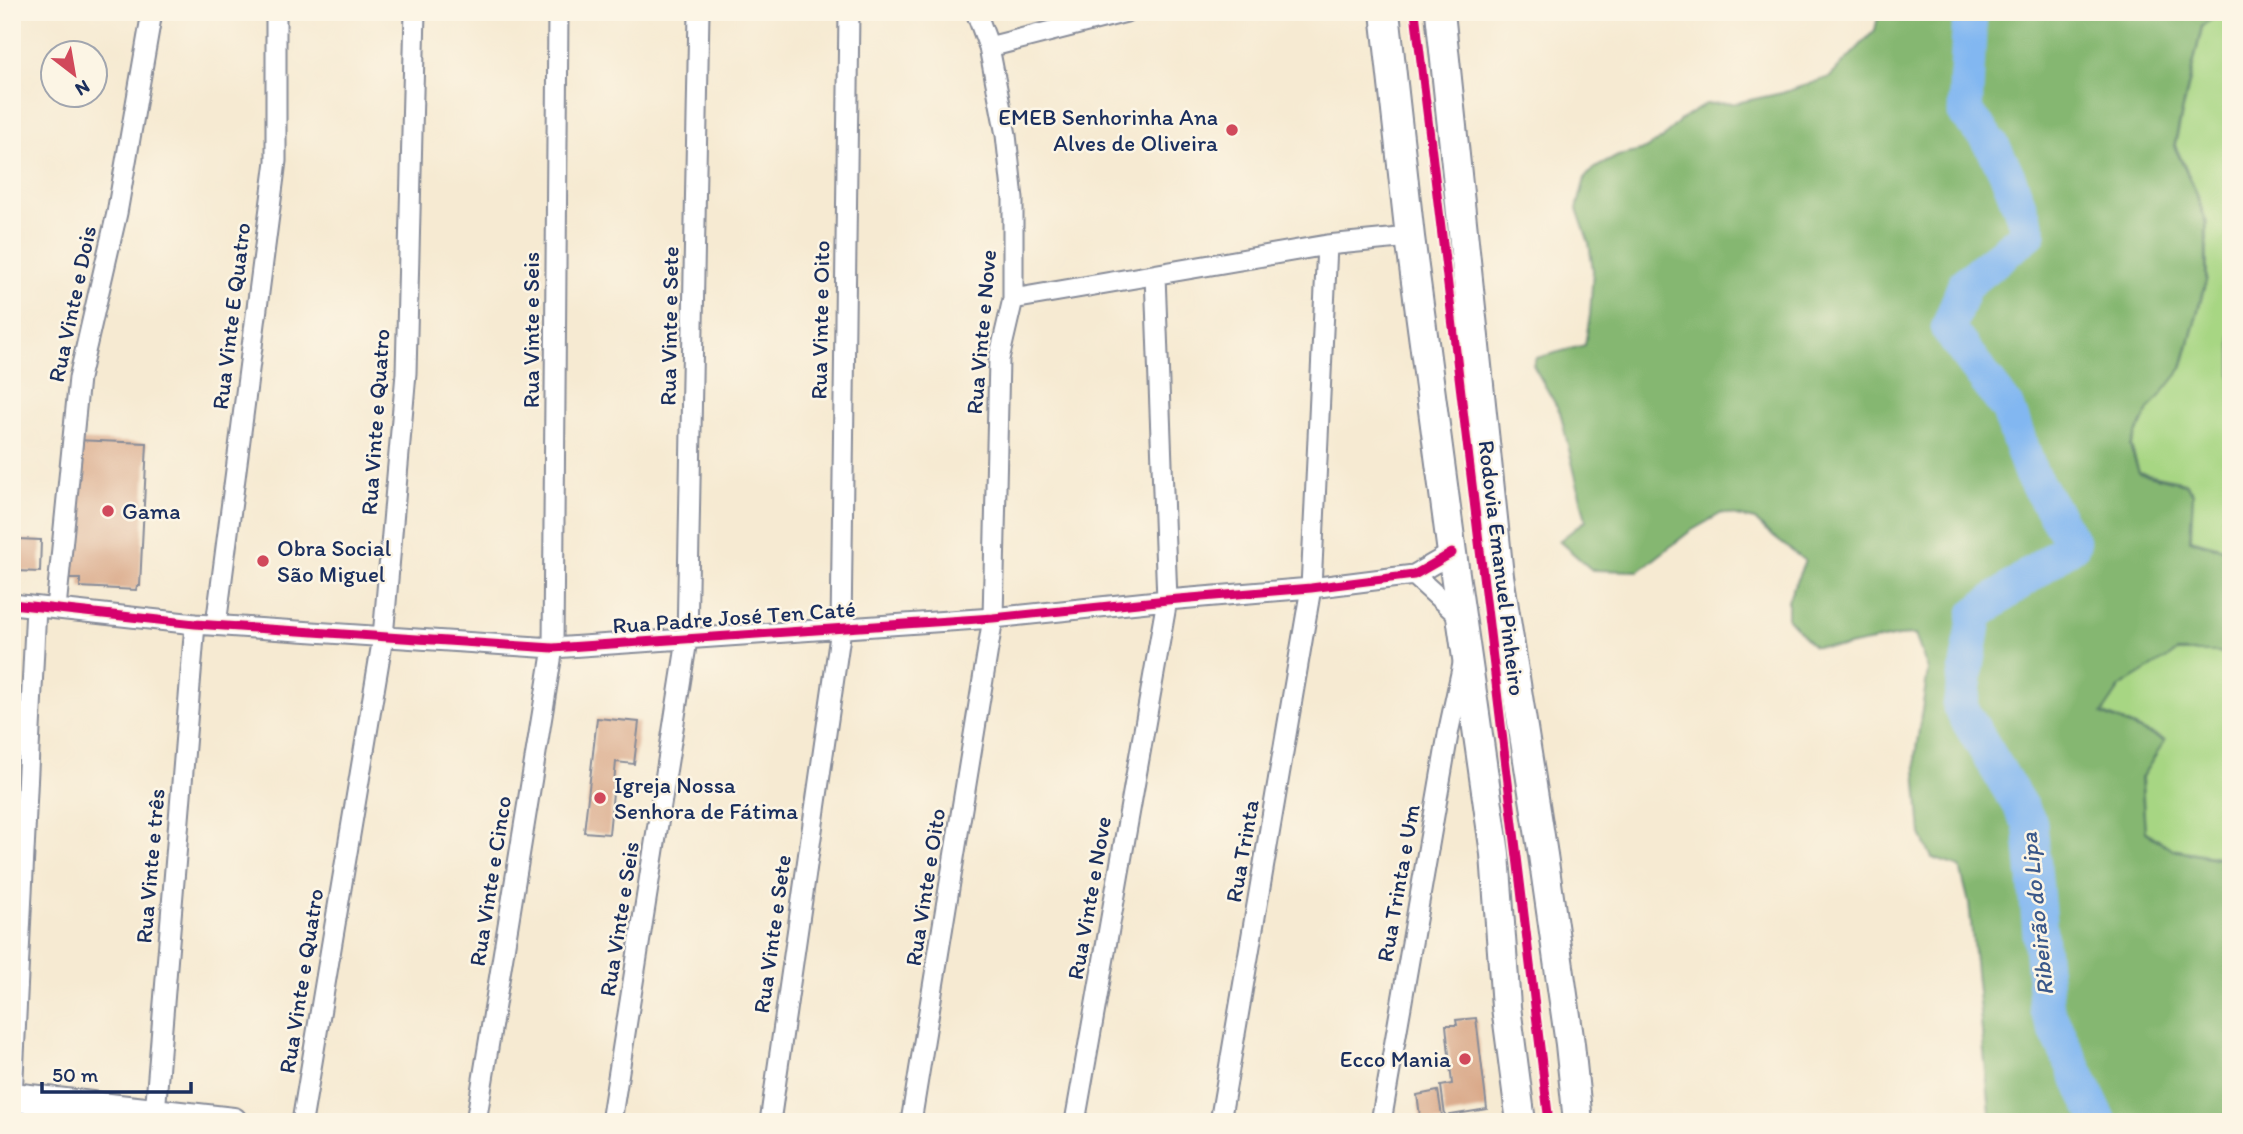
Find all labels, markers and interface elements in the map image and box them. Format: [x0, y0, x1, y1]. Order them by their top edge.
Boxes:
north arrow [38, 38, 108, 108]
text: N [71, 75, 94, 101]
place label: EMEB Senhorinha Ana Alves de Oliveira [998, 103, 1218, 157]
marker: EMEB Senhorinha Ana Alves de Oliveira [1224, 122, 1240, 138]
street label: Rua Vinte E Quatro [206, 221, 256, 411]
street label: Rua Vinte e Dois [42, 223, 102, 385]
street label: Rua Vinte e Oito [805, 240, 835, 400]
street label: Rua Vinte e Sete [654, 246, 684, 406]
street label: Rua Vinte e Nove [960, 249, 1002, 415]
street label: Rua Vinte e Seis [517, 252, 545, 408]
street label: Rua Vinte e Quatro [355, 328, 395, 516]
street label: Rodovia Emanuel Pinheiro [1472, 439, 1532, 697]
place label: Gama [122, 497, 181, 525]
marker: Gama [100, 503, 116, 519]
place label: Obra Social São Miguel [277, 534, 392, 588]
marker: Obra Social São Miguel [255, 553, 271, 569]
street label: Rua Padre José Ten Caté [611, 595, 857, 639]
place label: Igreja Nossa Senhora de Fátima [614, 771, 798, 825]
street label: Rua Vinte e três [129, 787, 171, 945]
marker: Igreja Nossa Senhora de Fátima [592, 790, 608, 806]
street label: Rua Vinte e Cinco [463, 794, 517, 968]
street label: Rua Trinta [1219, 797, 1265, 905]
street label: Rua Trinta e Um [1370, 802, 1426, 964]
street label: Rua Vinte e Oito [899, 806, 951, 968]
street label: Rua Vinte e Nove [1061, 814, 1117, 982]
water label: Ribeirão do Lipa [2013, 831, 2059, 997]
street label: Rua Vinte e Seis [593, 840, 645, 998]
street label: Rua Vinte e Sete [747, 853, 797, 1015]
street label: Rua Vinte e Quatro [273, 887, 329, 1075]
place label: Ecco Mania [1340, 1045, 1451, 1073]
scale bar [42, 1050, 191, 1094]
marker: Ecco Mania [1457, 1051, 1473, 1067]
text: 50 m [52, 1062, 99, 1087]

